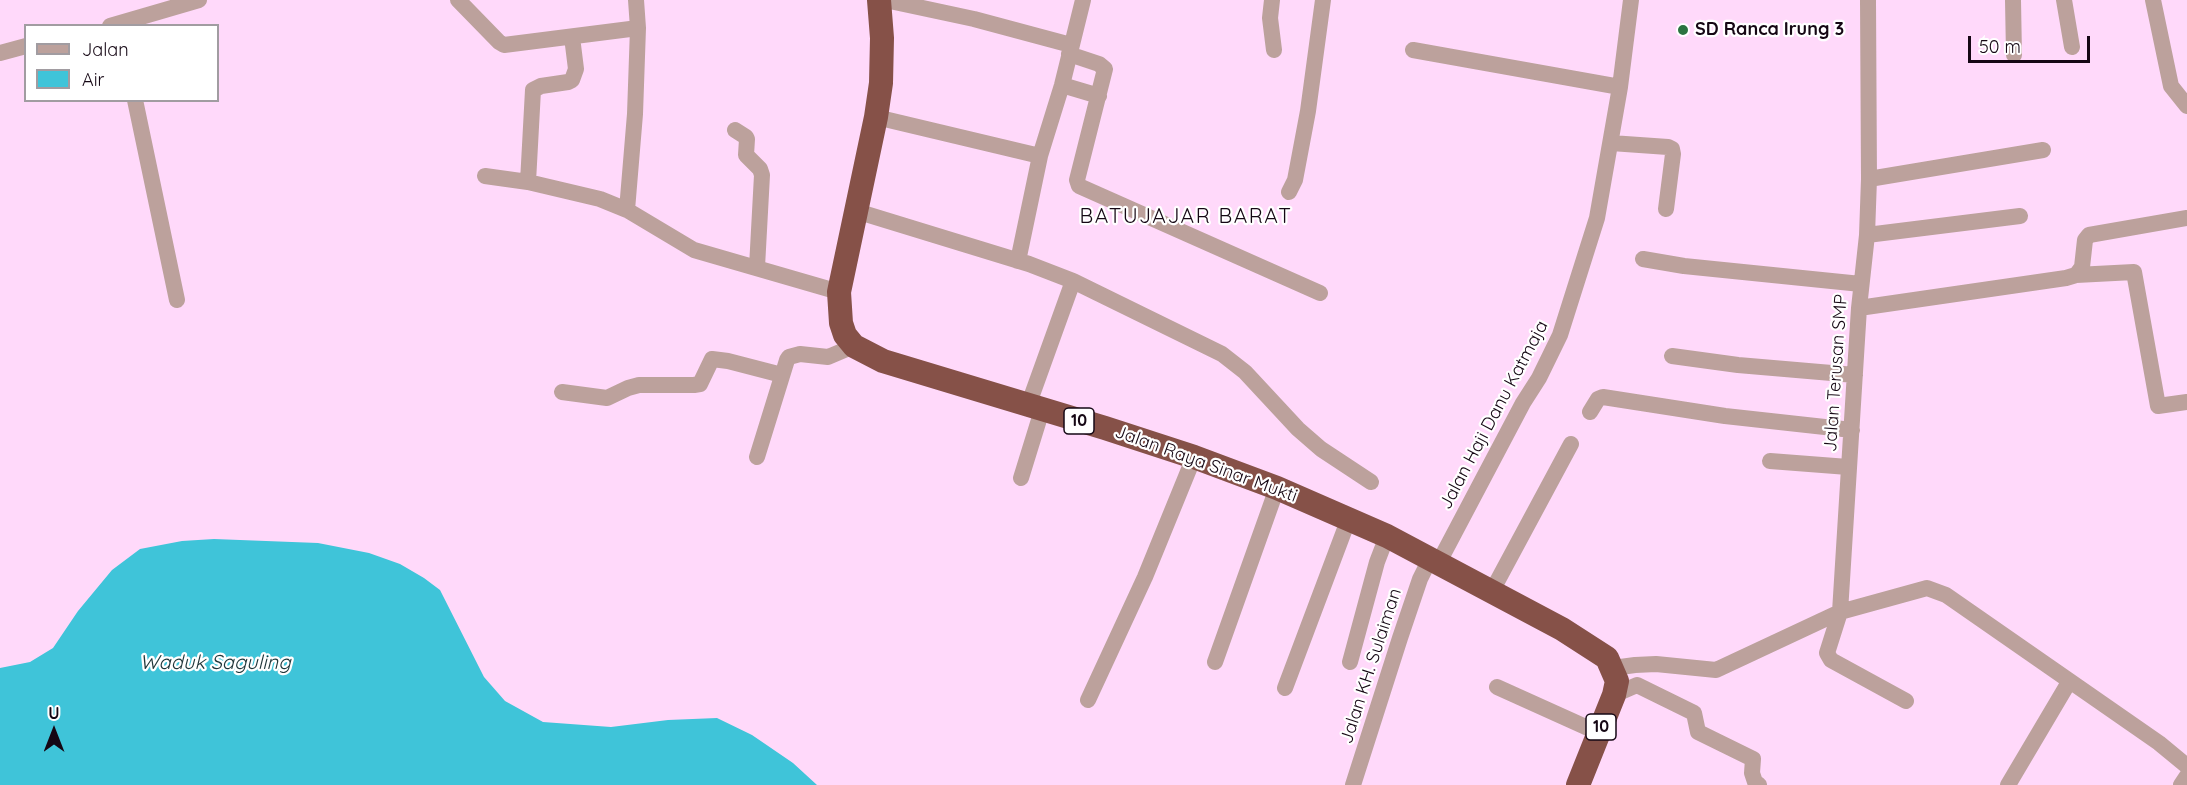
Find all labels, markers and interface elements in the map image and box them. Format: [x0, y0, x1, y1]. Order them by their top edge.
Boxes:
place label: SD Ranca Irung 3 [1695, 19, 1844, 41]
marker: SD Ranca Irung 3 [1676, 23, 1690, 37]
legend [24, 24, 219, 102]
scale bar [1971, 24, 2092, 62]
text: 50 m [1979, 35, 2021, 58]
text: Jalan [82, 38, 129, 61]
text: Air [82, 68, 104, 91]
district label: BATUJAJAR BARAT [1079, 204, 1293, 230]
street label: Jalan Terusan SMP [1820, 293, 1852, 453]
street label: Jalan Haji Danu Katmaja [1435, 317, 1553, 513]
road number: 10 [1064, 408, 1094, 434]
street label: Jalan Raya Sinar Mukti [1112, 421, 1300, 507]
street label: Jalan KH. Sulaiman [1336, 586, 1406, 746]
water label: Waduk Saguling [139, 651, 291, 675]
north arrow [24, 701, 84, 761]
text: U [48, 703, 60, 723]
road number: 10 [1586, 714, 1616, 740]

